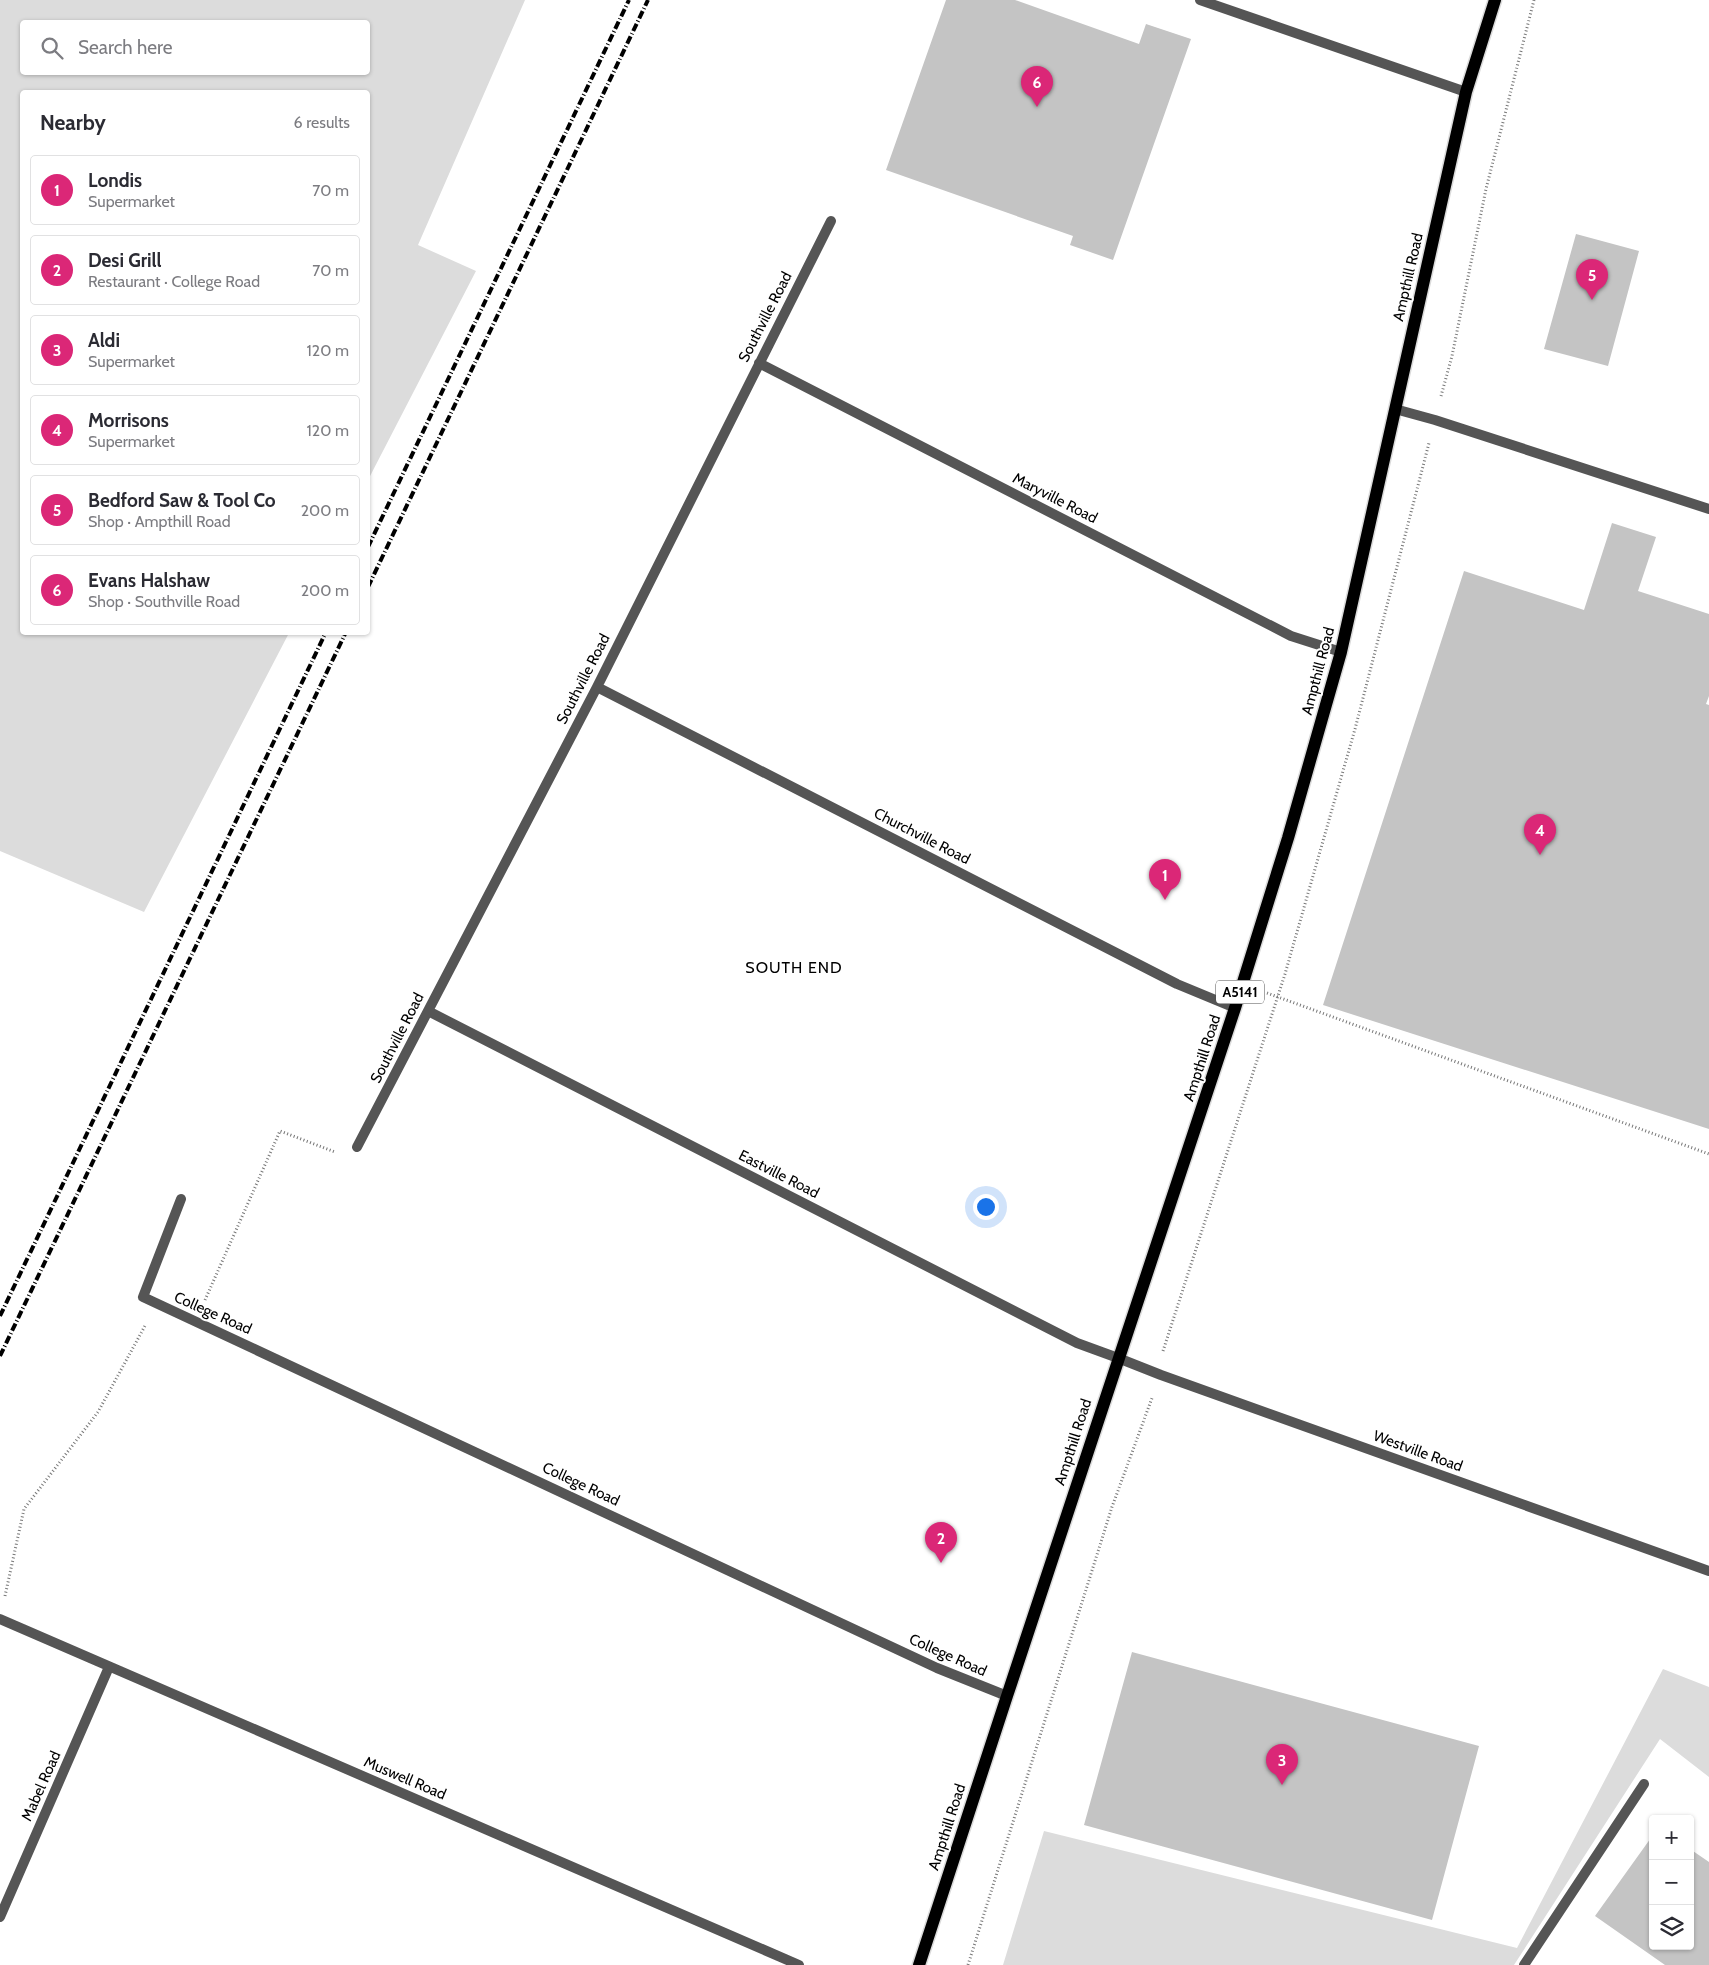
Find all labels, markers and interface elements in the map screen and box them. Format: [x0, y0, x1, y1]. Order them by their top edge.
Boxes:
search box [20, 20, 370, 75]
icon: search [38, 34, 66, 62]
text: Search here [78, 36, 172, 59]
pin: 6 [1021, 66, 1053, 107]
text: Nearby [40, 110, 106, 135]
text: 6 results [294, 113, 350, 132]
text: Londis [88, 169, 142, 192]
text: 1 [54, 181, 60, 200]
text: 70 m [312, 181, 349, 200]
text: Supermarket [88, 192, 175, 211]
street label: Ampthill Road [1389, 231, 1427, 323]
text: Desi Grill [88, 249, 162, 272]
pin: 5 [1576, 259, 1608, 300]
text: 2 [53, 261, 61, 280]
text: 70 m [312, 261, 349, 280]
street label: Southville Road [735, 269, 795, 365]
text: Restaurant · College Road [88, 272, 260, 291]
text: Aldi [88, 329, 120, 352]
text: 3 [53, 341, 61, 360]
text: 120 m [307, 341, 349, 360]
text: Supermarket [88, 352, 175, 371]
text: Morrisons [88, 409, 169, 432]
text: 4 [52, 421, 62, 440]
text: 120 m [307, 421, 349, 440]
text: Supermarket [88, 432, 175, 451]
street label: Maryville Road [1010, 469, 1100, 527]
text: Bedford Saw & Tool Co [88, 489, 276, 512]
text: 5 [53, 501, 61, 520]
text: 200 m [301, 501, 349, 520]
text: Shop · Ampthill Road [88, 512, 231, 531]
text: Evans Halshaw [88, 569, 210, 592]
text: 6 [53, 581, 62, 600]
text: 200 m [301, 581, 349, 600]
text: Shop · Southville Road [88, 592, 240, 611]
street label: Ampthill Road [1298, 625, 1338, 717]
street label: Southville Road [553, 631, 613, 727]
street label: Churchville Road [871, 804, 973, 868]
pin: 4 [1524, 814, 1556, 855]
pin: 1 [1149, 859, 1181, 900]
district label: SOUTH END [745, 958, 843, 977]
road number: A5141 [1216, 980, 1264, 1004]
street label: Southville Road [367, 990, 427, 1086]
street label: Ampthill Road [1180, 1012, 1224, 1104]
street label: Eastville Road [736, 1146, 822, 1202]
your location [973, 1194, 999, 1220]
street label: College Road [171, 1288, 255, 1338]
street label: Ampthill Road [1051, 1396, 1095, 1488]
street label: Westville Road [1371, 1427, 1465, 1475]
street label: College Road [540, 1458, 622, 1510]
pin: 2 [925, 1522, 957, 1563]
street label: College Road [906, 1630, 990, 1680]
pin: 3 [1266, 1744, 1298, 1785]
street label: Mabel Road [18, 1748, 64, 1824]
street label: Muswell Road [361, 1753, 449, 1803]
street label: Ampthill Road [925, 1781, 969, 1873]
map controls [1649, 1815, 1694, 1950]
button: + [1649, 1815, 1694, 1860]
button: − [1649, 1860, 1694, 1905]
button: layers [1649, 1905, 1694, 1950]

